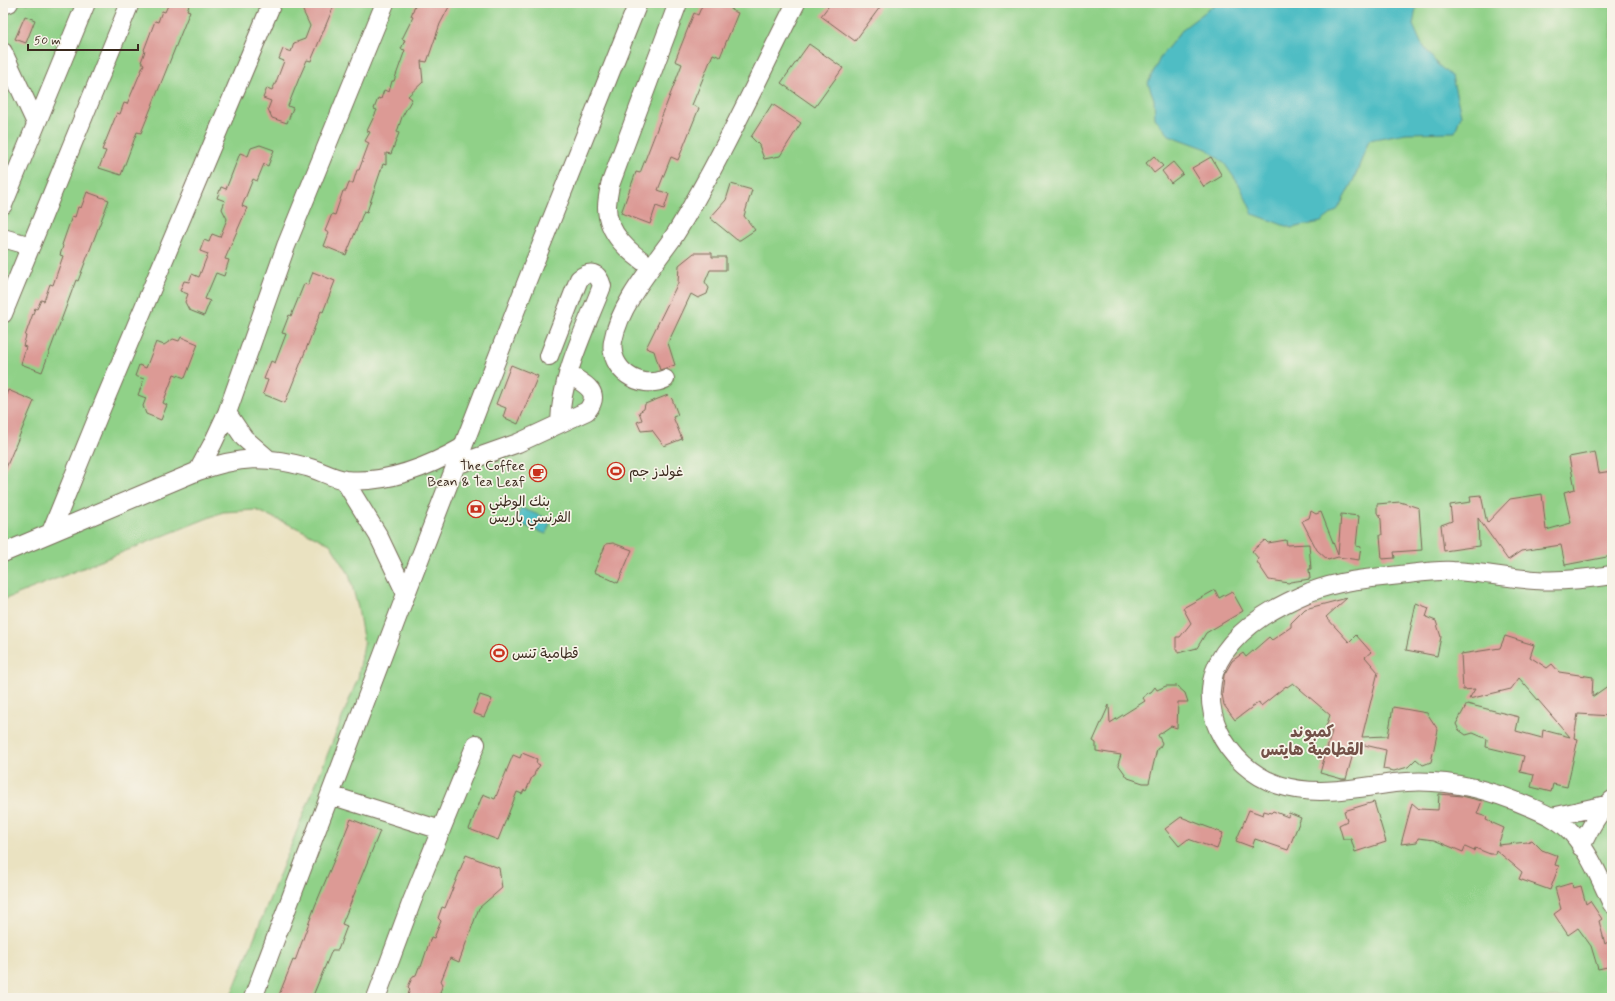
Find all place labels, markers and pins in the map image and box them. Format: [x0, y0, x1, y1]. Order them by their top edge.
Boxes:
place label: The Coffee Bean & Tea Leaf [427, 457, 525, 491]
sports icon: غولدز جم [606, 461, 626, 481]
cafe icon: The Coffee Bean & Tea Leaf [528, 463, 548, 483]
place label: غولدز جم [629, 463, 683, 482]
place label: بنك الوطني الفرنسي باريس [489, 493, 571, 530]
bank icon: بنك الوطني الفرنسي باريس [466, 499, 486, 519]
sports icon: قطامية تنس [489, 643, 509, 663]
place label: قطامية تنس [512, 645, 579, 663]

